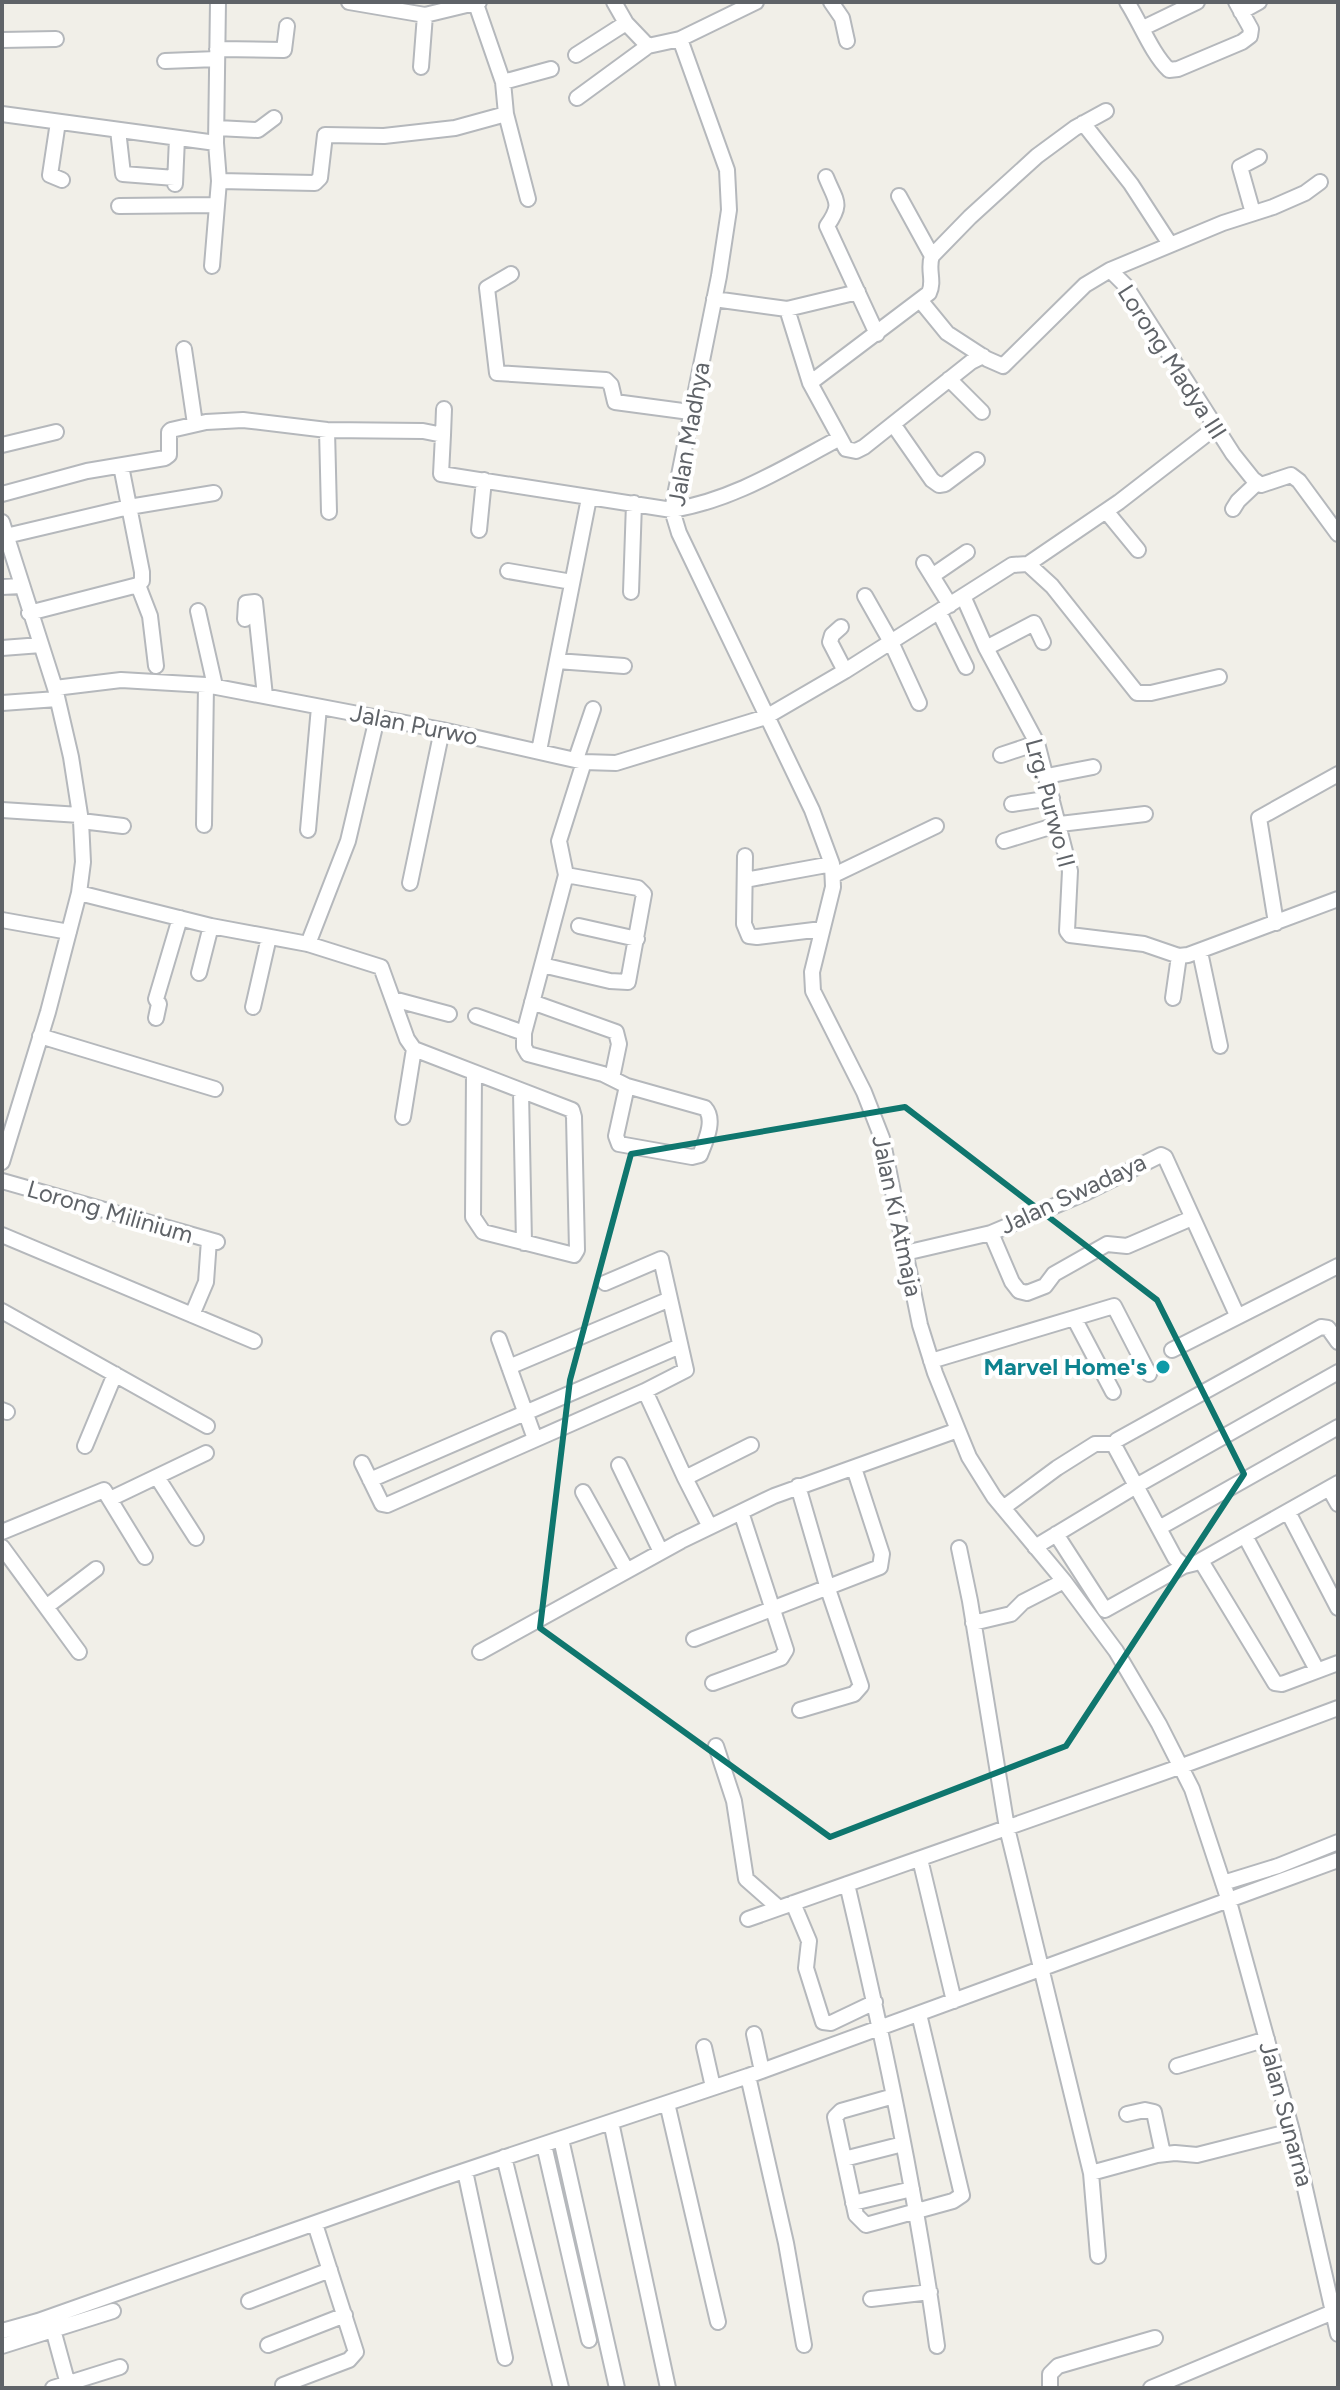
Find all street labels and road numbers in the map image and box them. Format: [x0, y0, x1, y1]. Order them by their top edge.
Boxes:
street label: Lorong Madya III [1112, 279, 1233, 444]
street label: Jalan Madhya [662, 360, 715, 508]
street label: Jalan Purwo [348, 698, 480, 751]
street label: Lrg. Purwo II [1019, 735, 1082, 871]
street label: Jalan Ki Atmaja [866, 1133, 929, 1299]
street label: Jalan Swadaya [995, 1147, 1150, 1240]
street label: Lorong Milinium [24, 1174, 196, 1249]
street label: Jalan Sunarna [1253, 2038, 1320, 2190]

